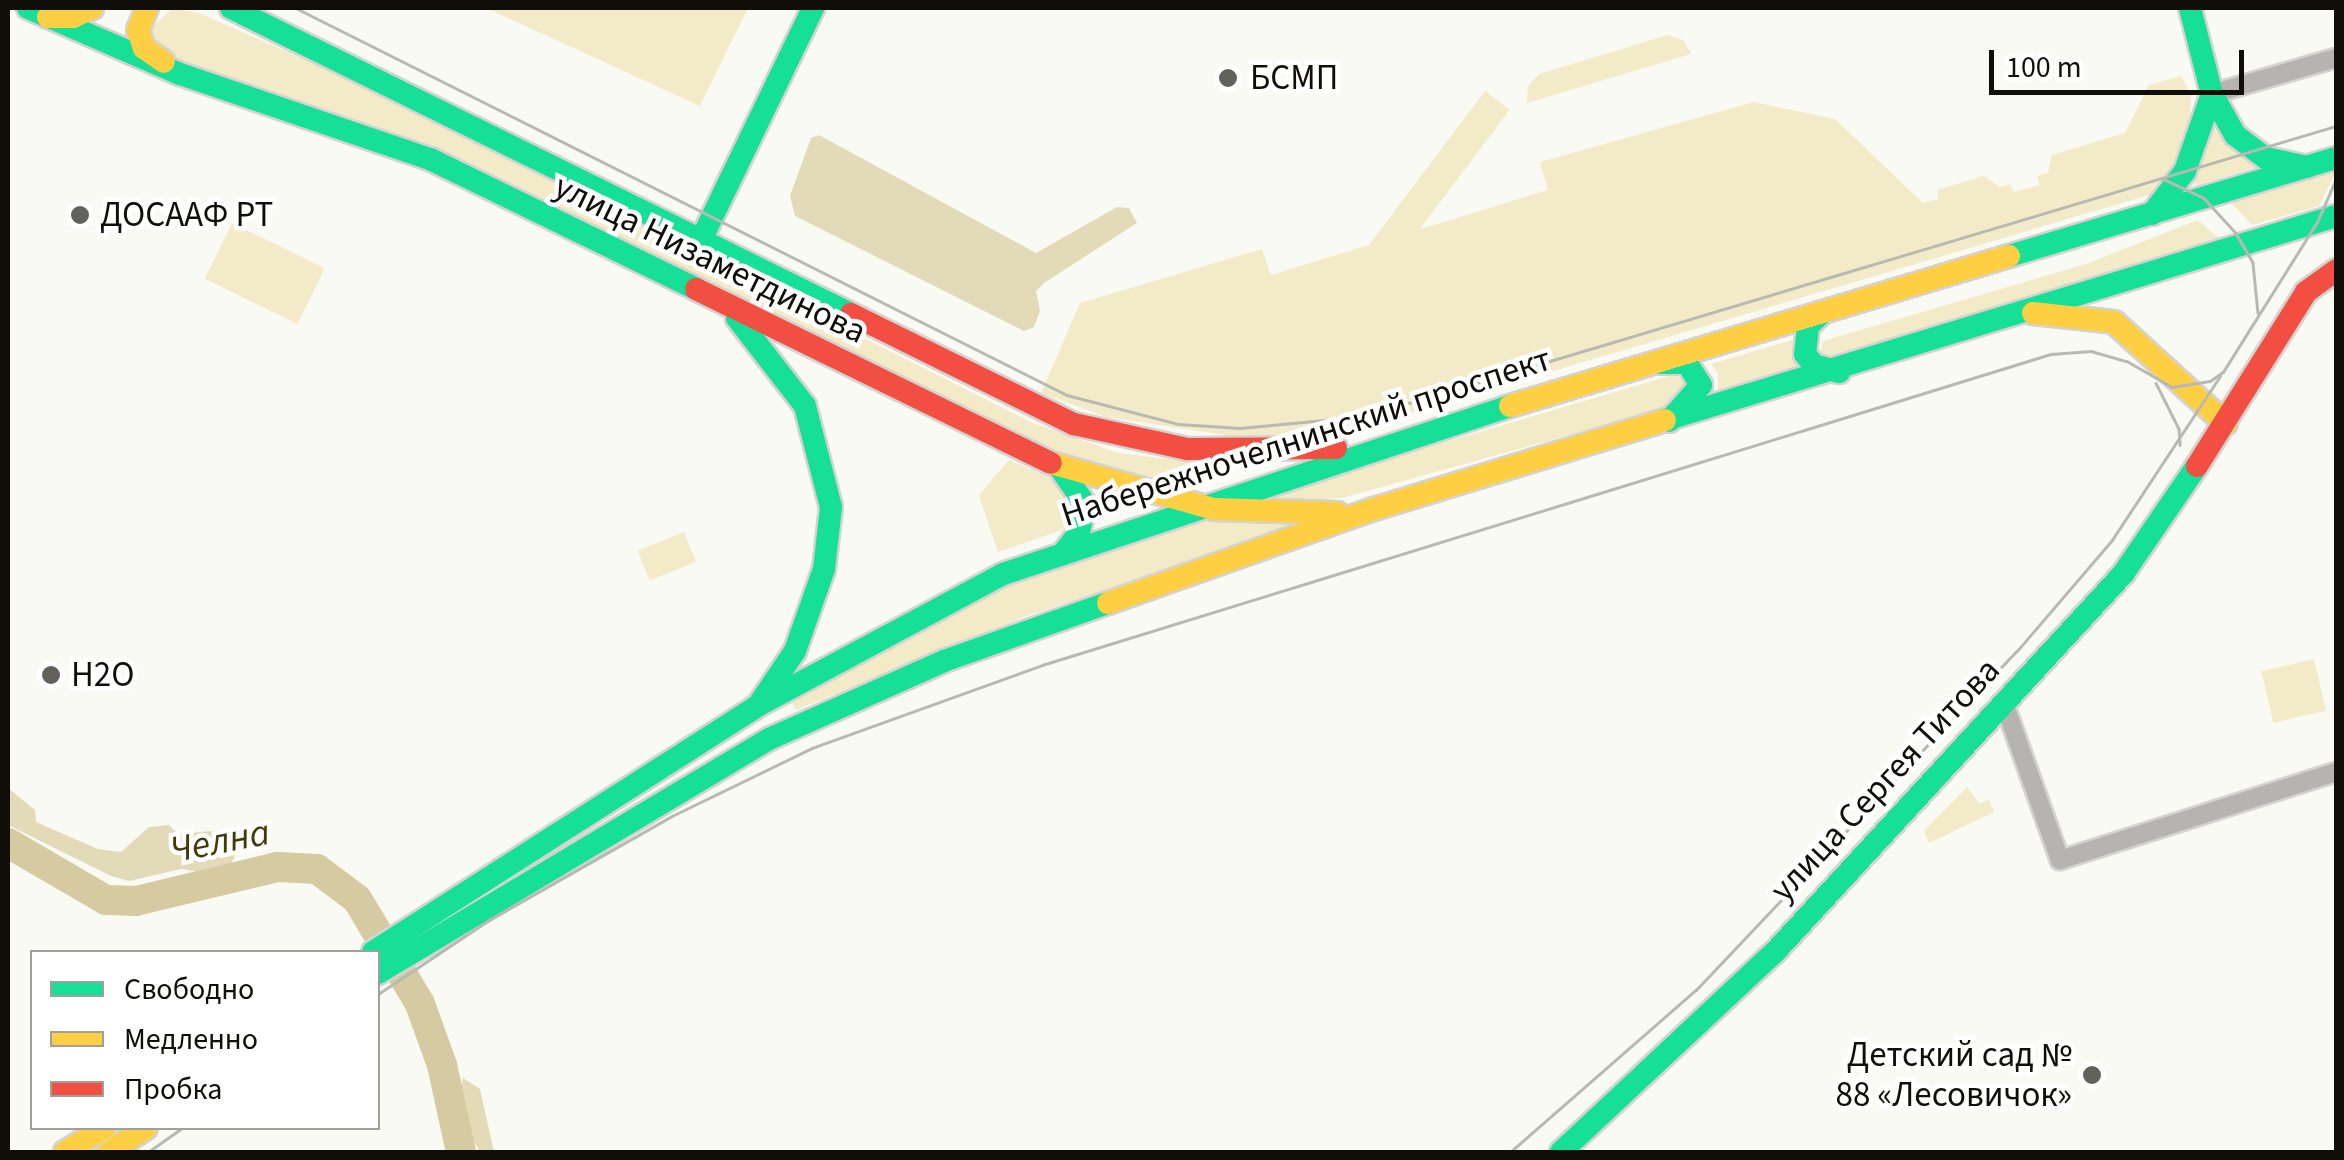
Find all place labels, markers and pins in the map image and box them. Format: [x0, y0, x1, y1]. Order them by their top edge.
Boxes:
place label: БСМП [1250, 57, 1338, 99]
marker: БСМП [1215, 65, 1241, 91]
place label: ДОСААФ РТ [100, 194, 273, 236]
marker: ДОСААФ РТ [69, 204, 91, 226]
place label: H2O [71, 654, 134, 696]
marker: H2O [40, 664, 62, 686]
place label: Детский сад № 88 «Лесовичок» [1836, 1034, 2072, 1116]
marker: Детский сад № 88 «Лесовичок» [2081, 1064, 2103, 1086]

